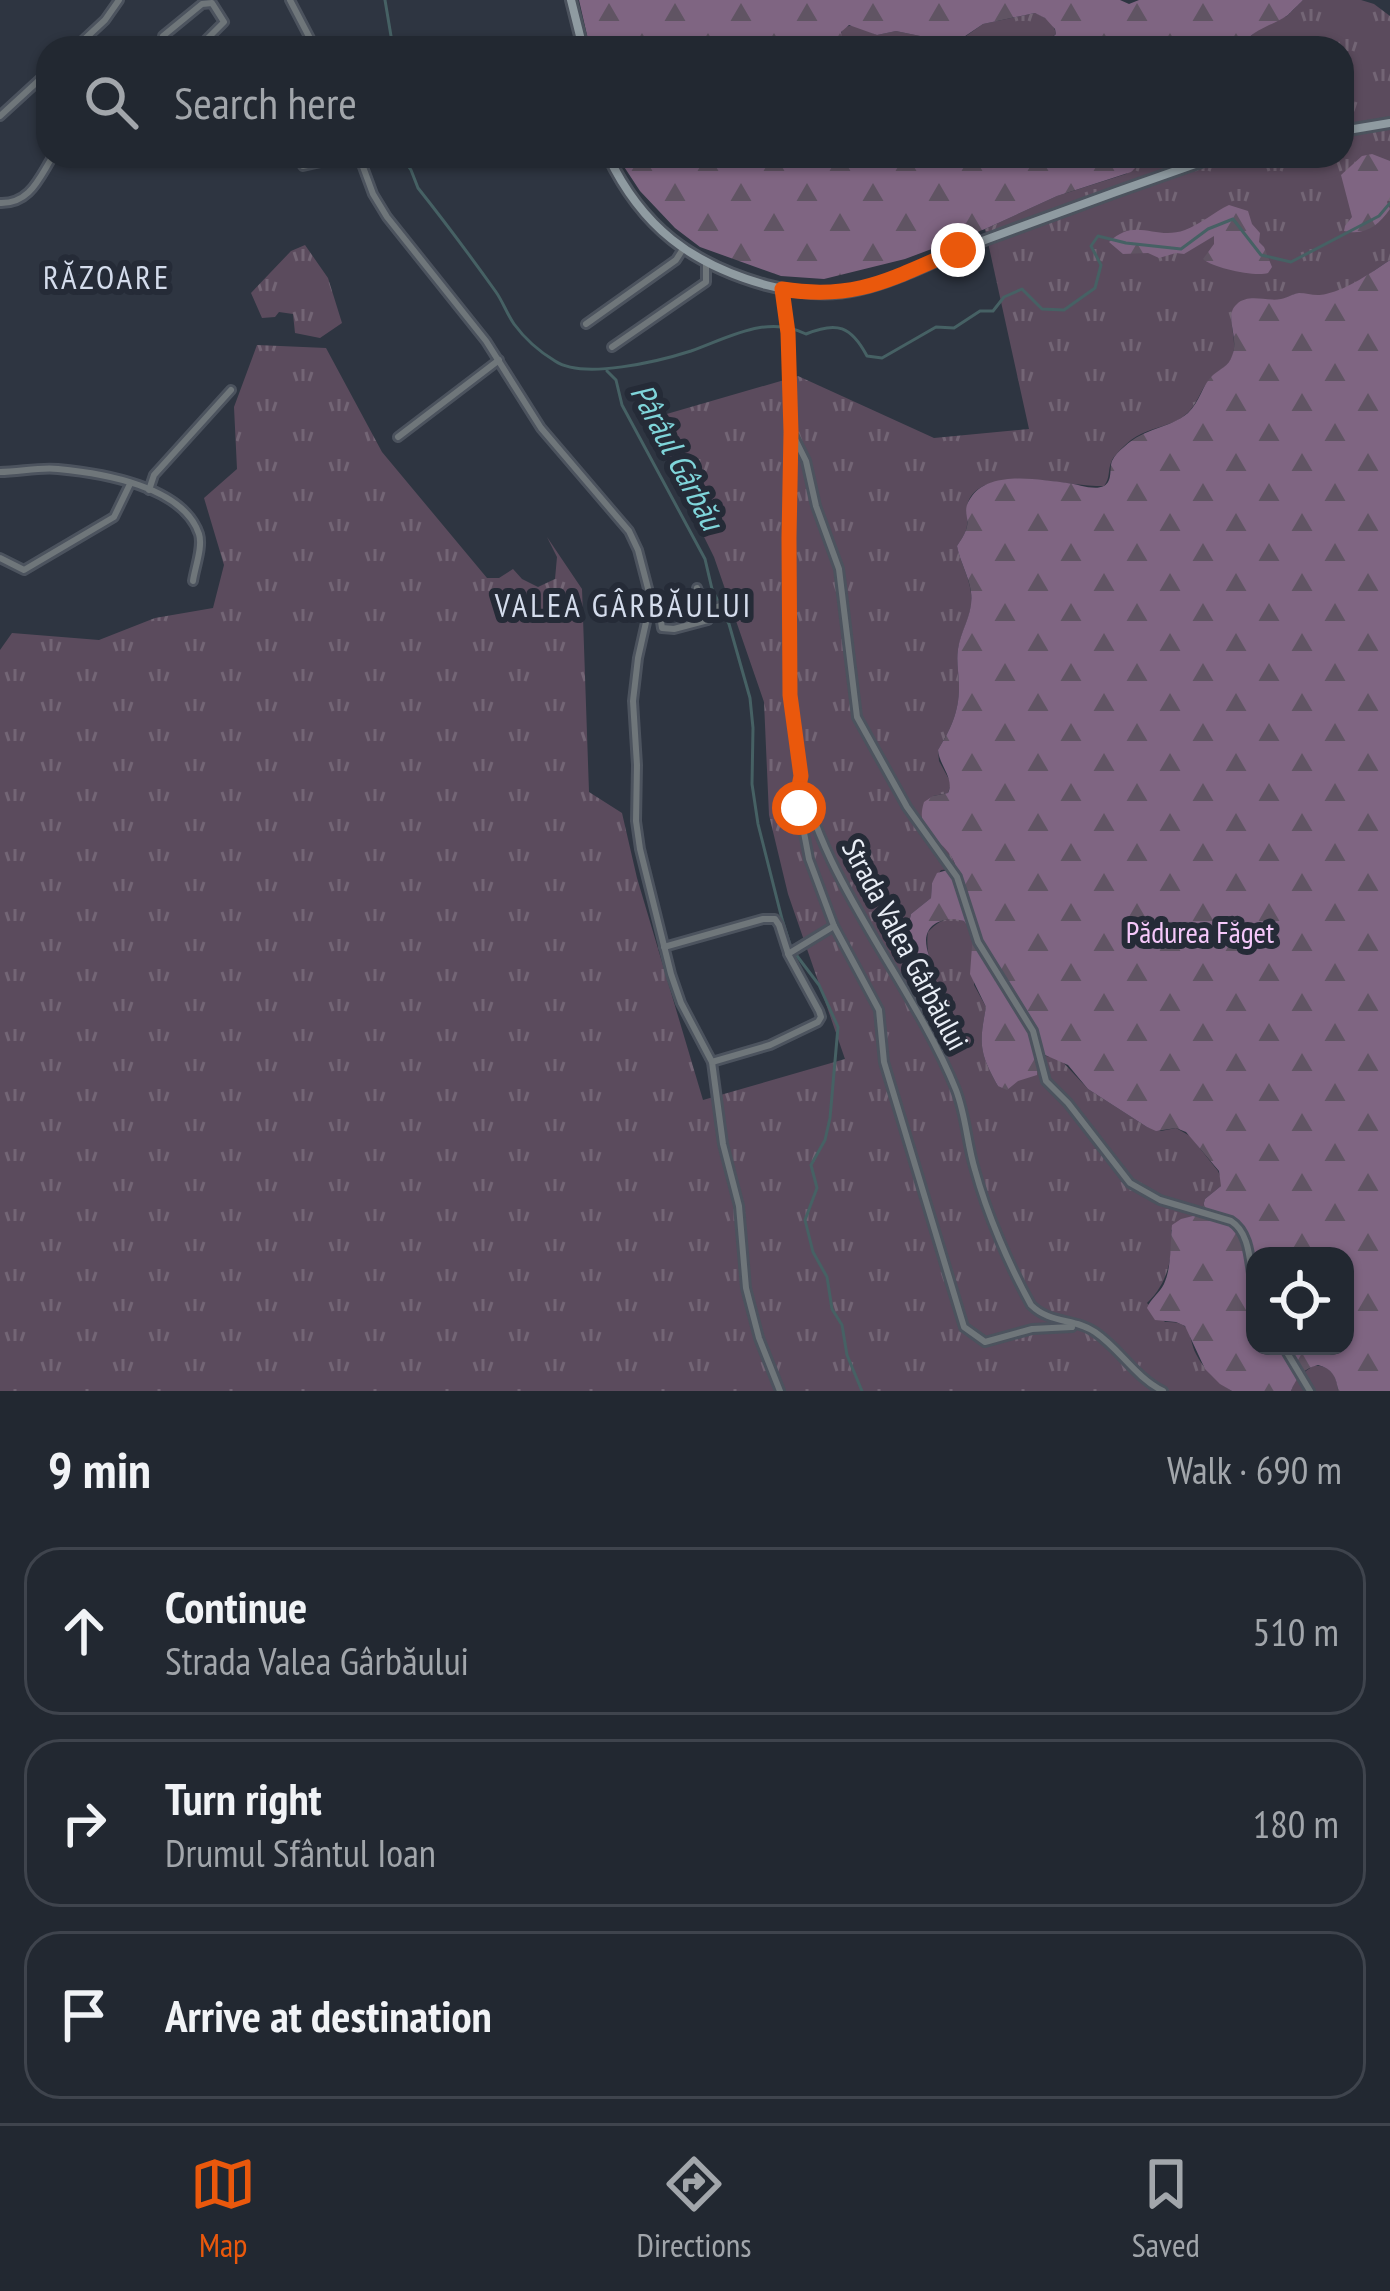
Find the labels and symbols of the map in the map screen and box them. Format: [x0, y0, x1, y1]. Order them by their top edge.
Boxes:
route end [931, 223, 985, 277]
district label: RĂZOARE [43, 255, 171, 298]
water label: Pârâul Gârbău [622, 375, 736, 539]
district label: VALEA GÂRBĂULUI [494, 583, 753, 626]
route start [772, 781, 826, 835]
street label: Strada Valea Gârbăului [834, 832, 978, 1056]
park label: Pădurea Făget [1126, 912, 1275, 951]

